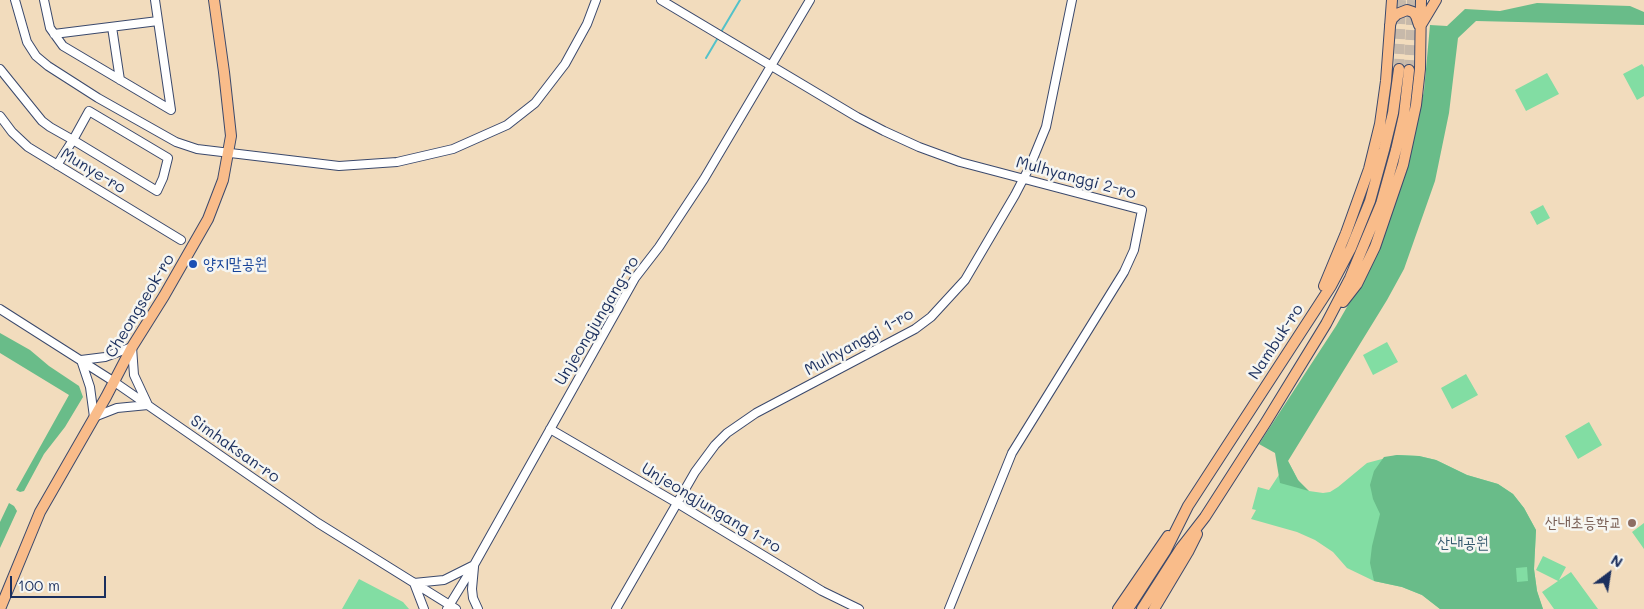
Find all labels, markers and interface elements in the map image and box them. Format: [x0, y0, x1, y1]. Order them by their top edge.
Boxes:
street label: Munye-ro [57, 144, 129, 198]
street label: Mulhyanggi 2-ro [1014, 153, 1138, 203]
street label: Cheongseok-ro [101, 251, 179, 361]
street label: Unjeongjungang-ro [551, 253, 643, 389]
place label: 양지말공원 [203, 254, 267, 274]
marker: 양지말공원 [187, 258, 199, 270]
street label: Nambuk-ro [1244, 301, 1308, 383]
street label: Mulhyanggi 1-ro [801, 304, 917, 380]
street label: Simhaksan-ro [186, 411, 284, 487]
street label: Unjeongjungang 1-ro [638, 459, 784, 557]
place label: 산내초등학교 [1545, 513, 1622, 533]
marker: 산내초등학교 [1626, 517, 1638, 529]
park label: 산내공원 [1437, 533, 1489, 553]
north arrow [1584, 549, 1634, 599]
text: N [1608, 550, 1626, 572]
scale bar [12, 566, 109, 598]
text: 100 m [18, 575, 60, 595]

